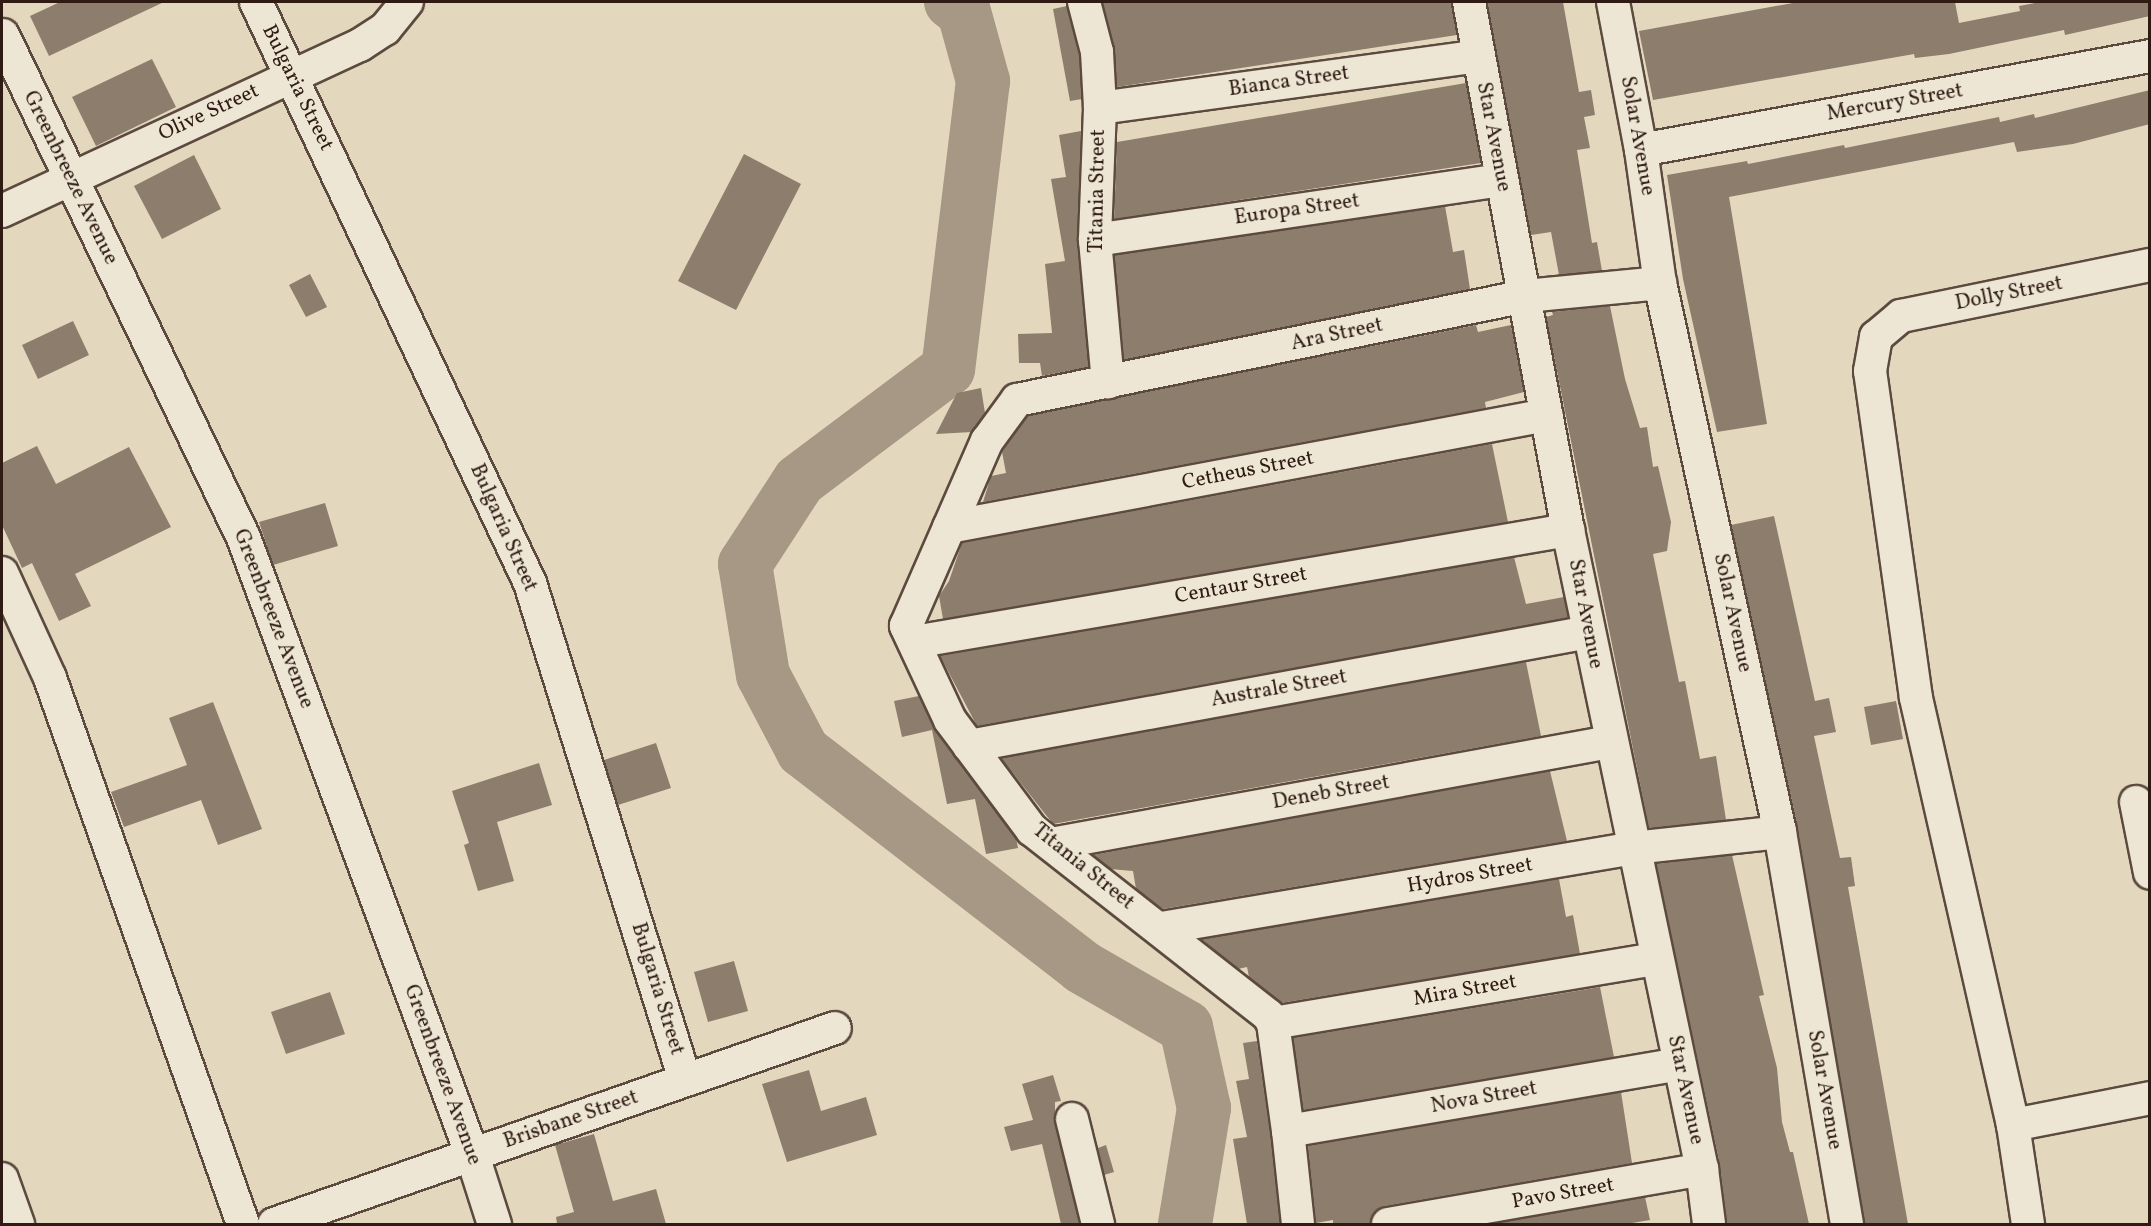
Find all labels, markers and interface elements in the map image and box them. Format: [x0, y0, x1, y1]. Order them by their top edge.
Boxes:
street label: Bulgaria Street [256, 21, 338, 155]
street label: Bianca Street [1227, 61, 1351, 103]
street label: Solar Avenue [1614, 74, 1660, 198]
street label: Olive Street [155, 79, 263, 147]
street label: Mercury Street [1825, 79, 1965, 127]
street label: Star Avenue [1470, 80, 1516, 194]
street label: Greenbreeze Avenue [17, 87, 123, 269]
street label: Titania Street [1084, 129, 1112, 253]
street label: Europa Street [1233, 189, 1361, 231]
street label: Dolly Street [1953, 271, 2065, 317]
street label: Ara Street [1289, 313, 1385, 357]
street label: Cetheus Street [1180, 446, 1316, 496]
street label: Bulgaria Street [464, 460, 542, 596]
street label: Greenbreeze Avenue [227, 526, 319, 712]
street label: Solar Avenue [1707, 551, 1757, 675]
street label: Star Avenue [1562, 557, 1608, 671]
street label: Centaur Street [1173, 562, 1309, 610]
street label: Australe Street [1209, 665, 1349, 713]
street label: Deneb Street [1270, 770, 1392, 816]
street label: Titania Street [1027, 818, 1139, 916]
street label: Hydros Street [1405, 853, 1535, 899]
street label: Bulgaria Street [625, 920, 689, 1058]
street label: Mira Street [1411, 970, 1519, 1012]
street label: Greenbreeze Avenue [398, 981, 486, 1169]
street label: Solar Avenue [1801, 1028, 1847, 1152]
street label: Star Avenue [1661, 1033, 1709, 1147]
street label: Nova Street [1429, 1076, 1539, 1120]
street label: Brisbane Street [500, 1085, 642, 1155]
street label: Pavo Street [1510, 1173, 1616, 1215]

